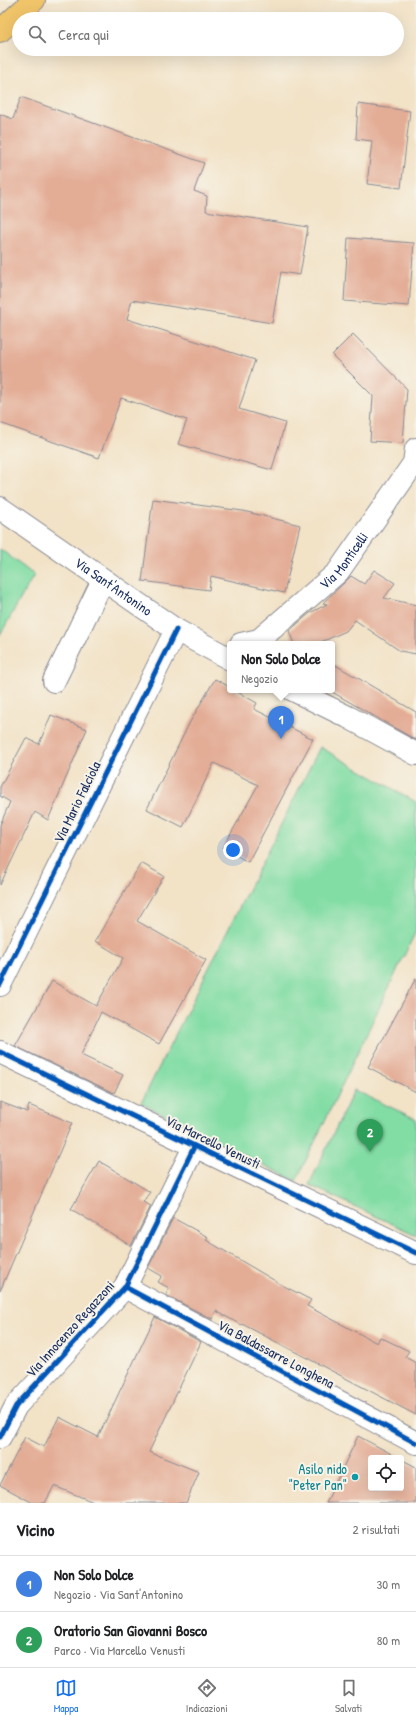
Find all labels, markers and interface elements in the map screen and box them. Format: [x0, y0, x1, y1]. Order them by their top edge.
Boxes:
search box [12, 12, 404, 56]
icon: search [26, 23, 48, 45]
text: Cerca qui [58, 24, 109, 45]
street label: Via Monticelli [315, 528, 372, 593]
street label: Via Sant'Antonino [71, 553, 156, 620]
popup [227, 641, 335, 693]
text: Non Solo Dolce [241, 648, 321, 669]
text: Negozio [241, 669, 278, 687]
pin: 1 [268, 706, 294, 739]
street label: Via Mario Falciola [49, 757, 105, 846]
your location [223, 840, 243, 860]
street label: Via Marcello Venusti [163, 1110, 264, 1173]
pin: 2 [357, 1119, 383, 1152]
street label: Via Innocenzo Regazzoni [21, 1276, 119, 1382]
street label: Via Baldassarre Longhena [214, 1315, 338, 1393]
map controls [368, 1455, 404, 1491]
button: locate [368, 1455, 404, 1491]
place label: Asilo nido "Peter Pan" [289, 1459, 347, 1494]
marker: Asilo nido "Peter Pan" [350, 1472, 360, 1482]
text: Vicino [16, 1518, 54, 1541]
text: 2 risultati [352, 1520, 400, 1538]
text: Non Solo Dolce [54, 1564, 134, 1585]
text: 1 [27, 1575, 31, 1593]
text: 30 m [377, 1575, 400, 1593]
text: Negozio · Via Sant'Antonino [54, 1585, 183, 1603]
text: Oratorio San Giovanni Bosco [54, 1620, 207, 1641]
text: 2 [26, 1631, 32, 1649]
text: 80 m [377, 1631, 400, 1649]
text: Parco · Via Marcello Venusti [54, 1641, 185, 1659]
tab: Mappa [54, 1677, 78, 1715]
tab: Indicazioni [186, 1677, 228, 1715]
tab: Salvati [335, 1677, 362, 1715]

